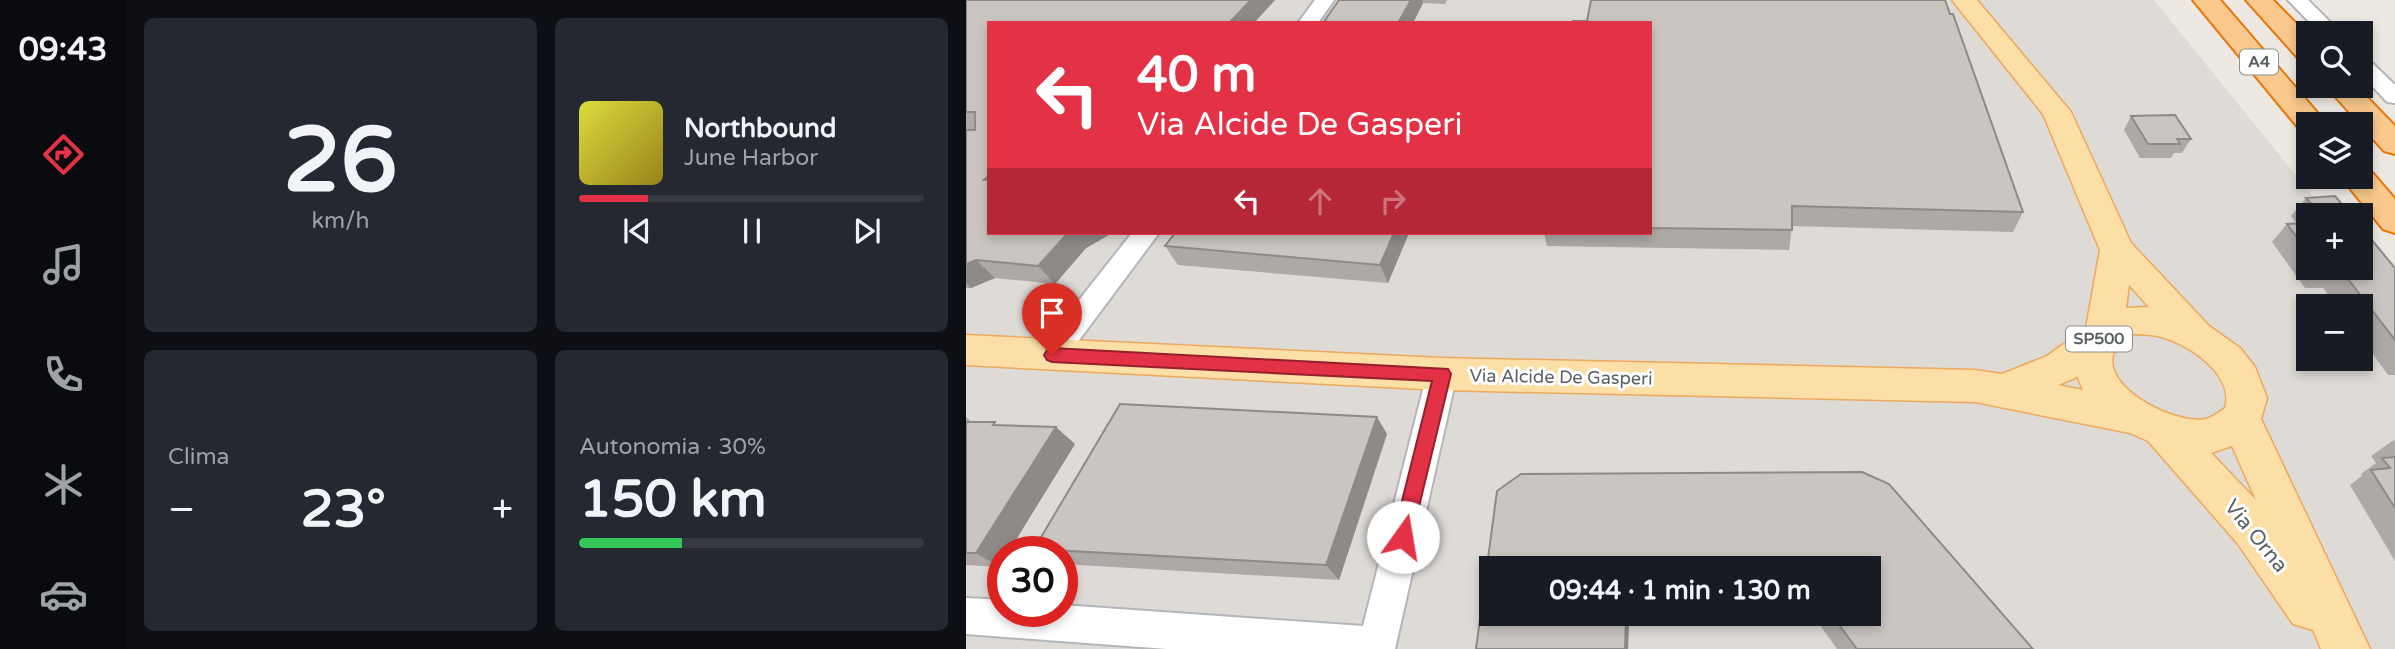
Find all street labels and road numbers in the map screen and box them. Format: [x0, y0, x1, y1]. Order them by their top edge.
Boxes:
road number: A4 [2240, 50, 2278, 74]
road number: SP500 [2066, 326, 2132, 352]
street label: Via Alcide De Gasperi [1469, 364, 1653, 390]
street label: Via Orna [2219, 495, 2293, 577]

